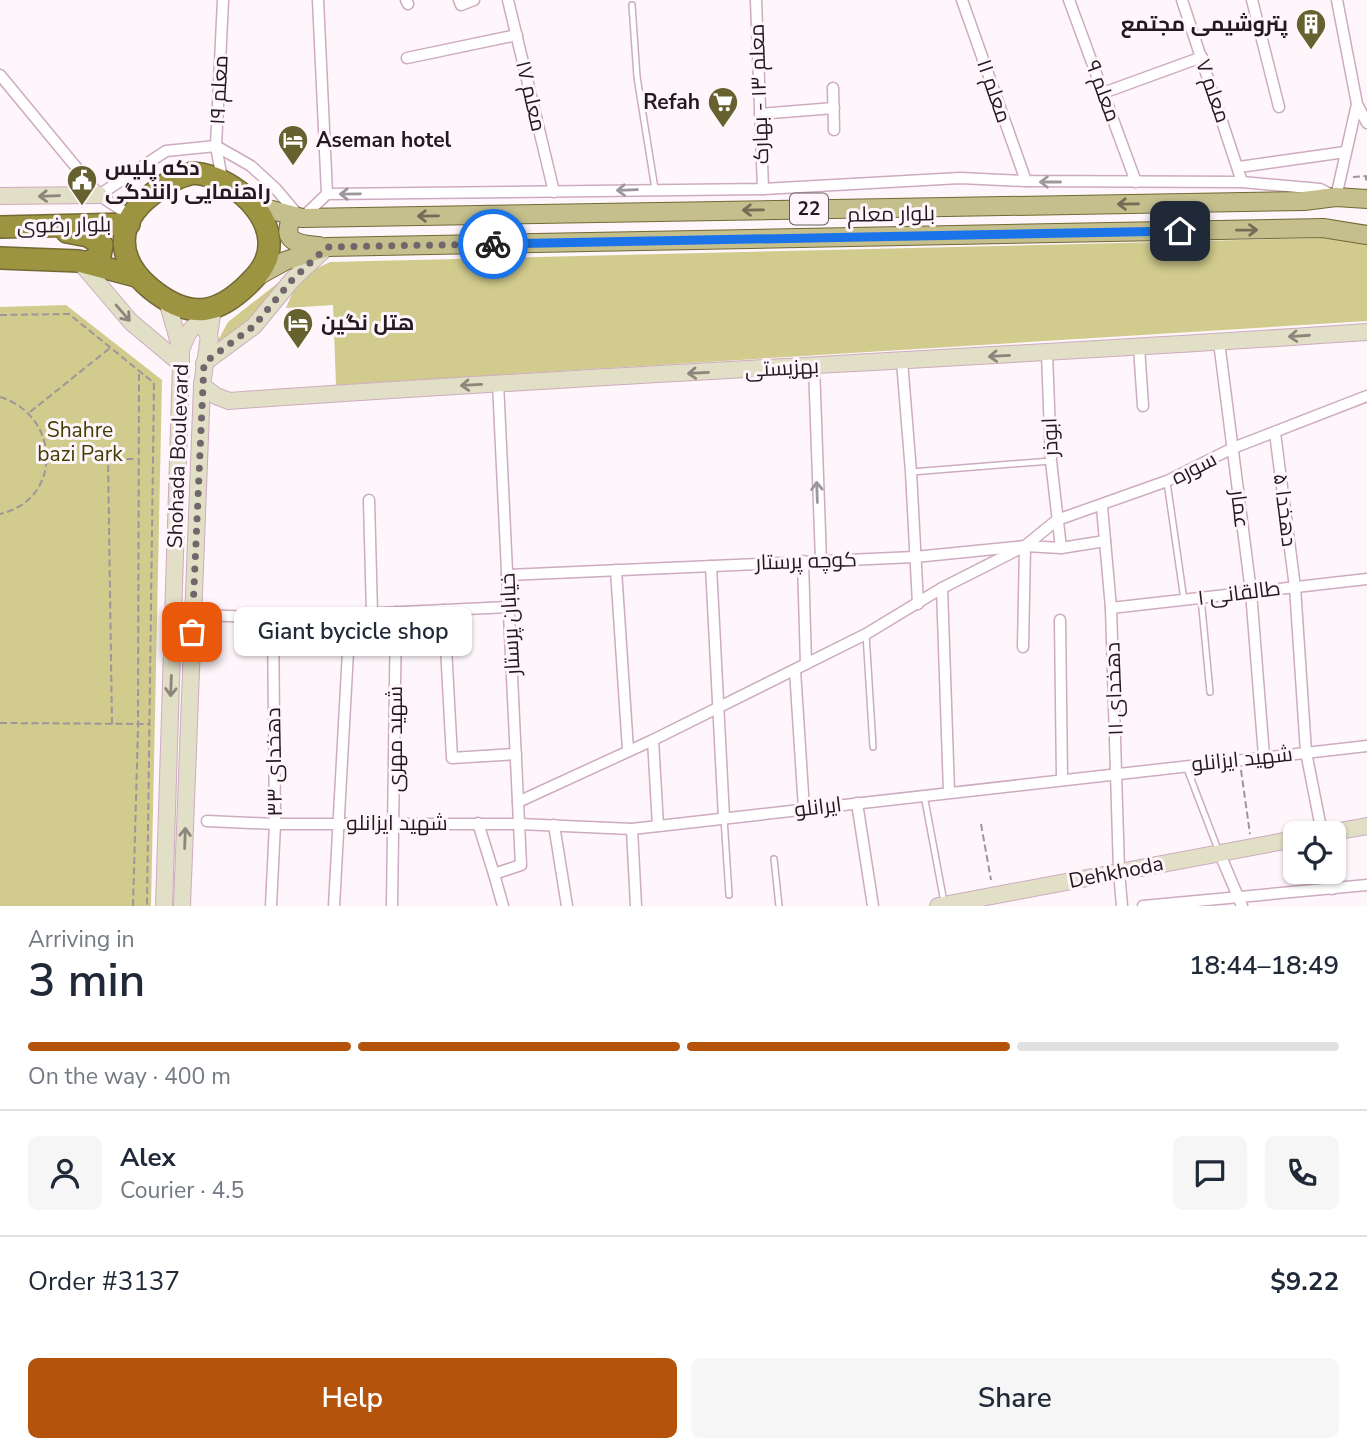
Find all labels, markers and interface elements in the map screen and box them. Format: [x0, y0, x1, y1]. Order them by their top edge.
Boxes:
building icon: پتروشیمی مجتمع [1294, 7, 1328, 51]
place label: پتروشیمی مجتمع [1121, 10, 1288, 39]
street label: معلم ۱۳ - بهارک [743, 23, 775, 165]
street label: معلم ۱۹ [203, 54, 235, 126]
street label: معلم ۱۱ [970, 55, 1018, 127]
street label: معلم ۷ [1189, 55, 1237, 127]
street label: معلم ۹ [1079, 56, 1127, 126]
street label: معلم ۱۷ [509, 58, 553, 134]
supermarket icon: Refah [706, 85, 740, 129]
place label: Refah [643, 88, 700, 116]
hotel icon: Aseman hotel [276, 123, 310, 167]
place label: Aseman hotel [316, 126, 452, 154]
place label: دکه پلیس راهنمایی رانندگی [105, 154, 271, 206]
public building icon: دکه پلیس راهنمایی رانندگی [65, 163, 99, 207]
one-way arrow [1038, 175, 1061, 188]
one-way arrow [615, 183, 638, 196]
one-way arrow [339, 187, 362, 200]
one-way arrow [38, 190, 61, 203]
road number: 22 [790, 194, 828, 224]
one-way arrow [1116, 197, 1139, 211]
street label: بلوار معلم [847, 199, 935, 229]
pin [1150, 201, 1210, 261]
one-way arrow [742, 203, 765, 217]
one-way arrow [416, 209, 439, 222]
courier [458, 209, 528, 279]
street label: بلوار رضوی [17, 210, 111, 240]
icon: home [1161, 212, 1199, 250]
one-way arrow [1235, 223, 1258, 237]
icon: bike [474, 225, 512, 263]
one-way arrow [115, 304, 131, 322]
hotel icon: هتل نگین [281, 306, 315, 350]
place label: هتل نگین [321, 309, 415, 337]
one-way arrow [1288, 330, 1311, 343]
one-way arrow [987, 349, 1010, 362]
street label: بهزیستی [744, 352, 820, 384]
street label: Shohada Boulevard [161, 363, 195, 549]
one-way arrow [687, 366, 710, 379]
one-way arrow [460, 378, 483, 391]
park label: Shahre bazi Park [37, 416, 123, 468]
street label: ابوذر [1035, 417, 1065, 458]
street label: سوره [1167, 445, 1221, 491]
street label: دهخدا ۵ [1267, 472, 1303, 548]
one-way arrow [811, 481, 824, 504]
street label: عمار [1224, 487, 1256, 530]
street label: کوچه پرستار [754, 545, 857, 577]
street label: خیابان پرستار [493, 572, 527, 677]
street label: طالقانی ۱ [1196, 574, 1282, 612]
pin [162, 602, 222, 662]
callout: Giant bycicle shop [234, 608, 472, 656]
icon: bag [173, 613, 211, 651]
text: Giant bycicle shop [258, 616, 448, 647]
street label: دهخدای ۱۱ [1098, 642, 1130, 736]
one-way arrow [165, 674, 178, 697]
street label: شهید مهری [381, 686, 409, 792]
street label: دهخدای ۳۳ [259, 707, 289, 817]
street label: شهید ایزانلو [1190, 740, 1294, 778]
street label: ایرانلو [793, 790, 843, 824]
street label: شهید ایزانلو [346, 809, 448, 837]
map controls [1283, 821, 1346, 884]
button: locate [1283, 821, 1346, 884]
one-way arrow [178, 827, 191, 850]
street label: Dehkhoda [1066, 849, 1166, 895]
text: Arriving in [28, 924, 135, 955]
text: 18:44–18:49 [1189, 948, 1339, 983]
text: 3 min [28, 949, 145, 1012]
text: On the way · 400 m [28, 1061, 231, 1092]
button: person [28, 1136, 102, 1210]
button: chat [1173, 1136, 1247, 1210]
button: phone [1265, 1136, 1339, 1210]
text: Alex [120, 1140, 176, 1175]
text: Courier · 4.5 [120, 1175, 244, 1206]
text: Order #3137 [28, 1264, 180, 1299]
text: $9.22 [1270, 1264, 1339, 1299]
button: Help [28, 1358, 677, 1438]
button: Share [691, 1358, 1339, 1438]

